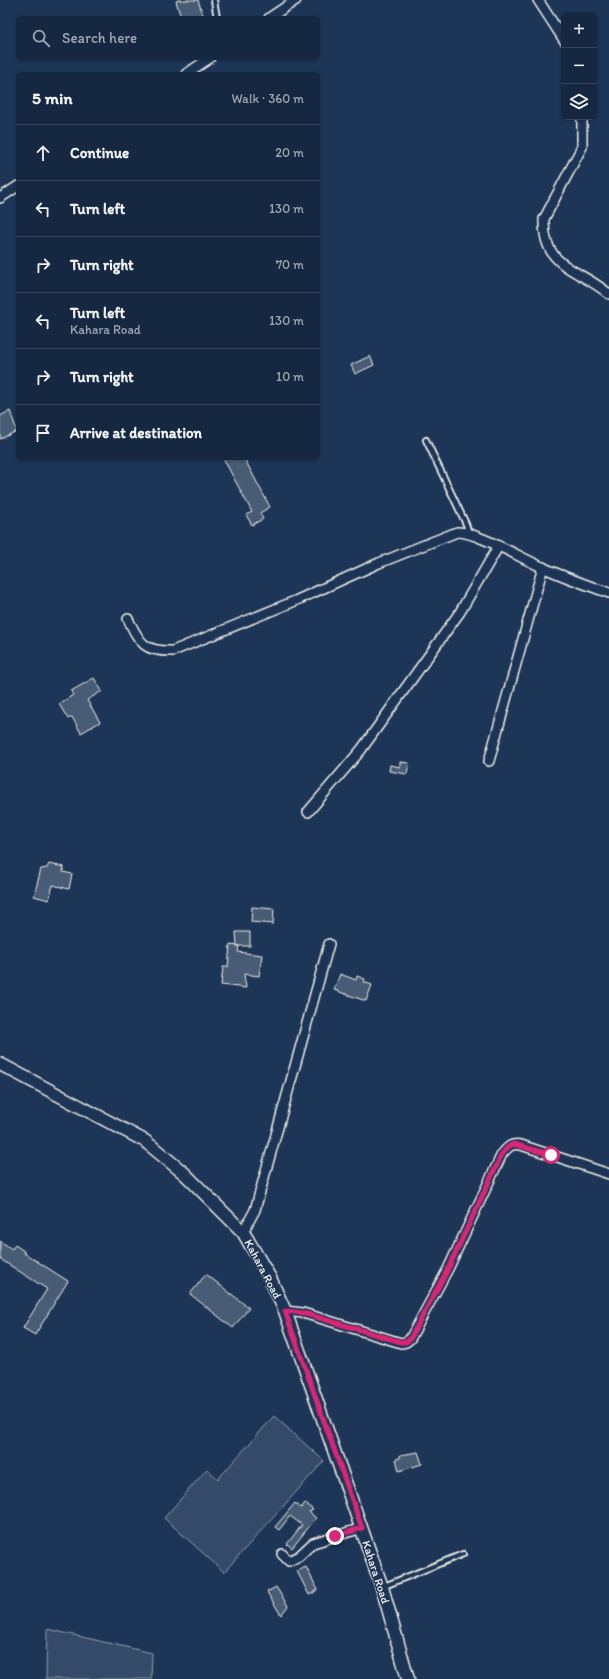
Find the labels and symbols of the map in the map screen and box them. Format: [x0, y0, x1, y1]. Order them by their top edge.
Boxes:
route start [542, 1146, 560, 1164]
street label: Kahara Road [241, 1237, 285, 1302]
route end [326, 1527, 344, 1545]
street label: Kahara Road [359, 1539, 393, 1606]

